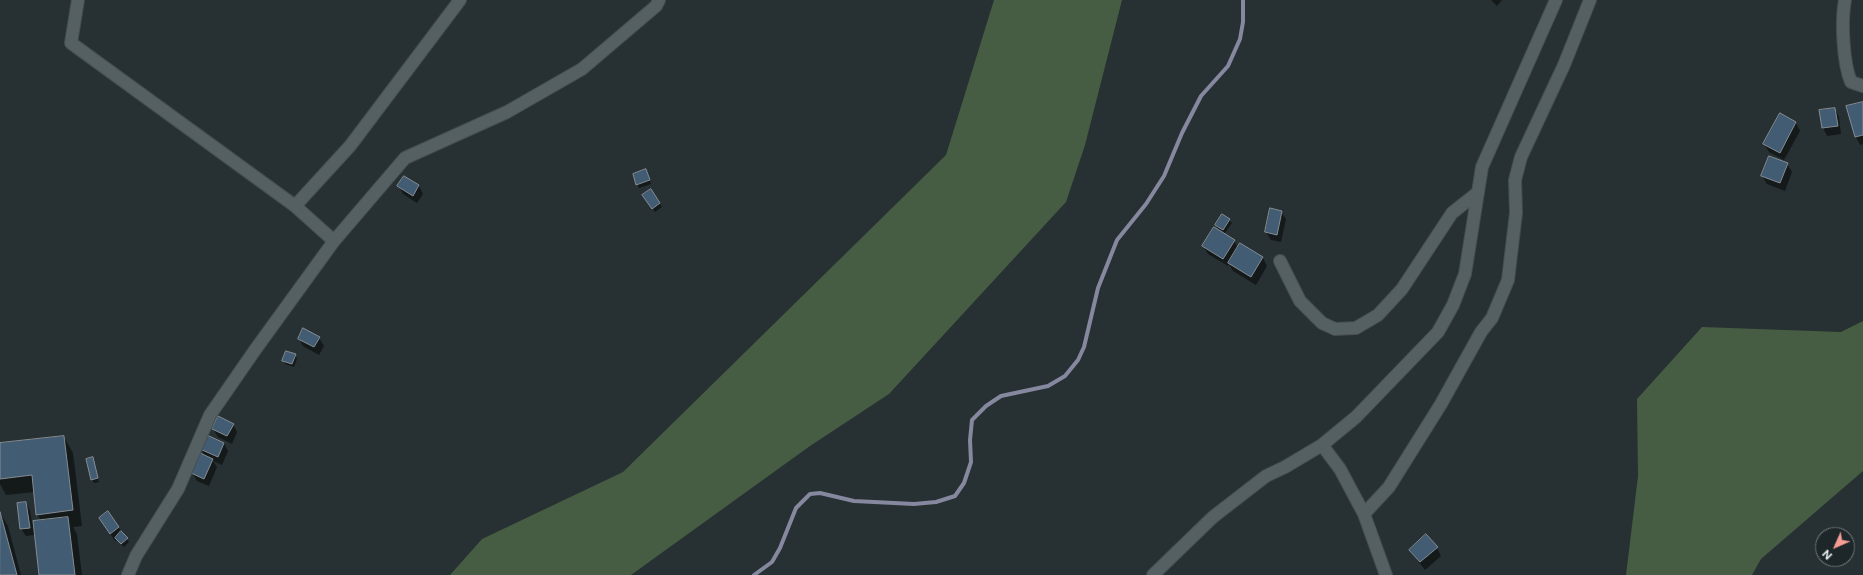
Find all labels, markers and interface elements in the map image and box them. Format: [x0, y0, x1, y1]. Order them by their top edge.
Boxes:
north arrow [1815, 527, 1855, 567]
text: N [1820, 547, 1835, 562]

